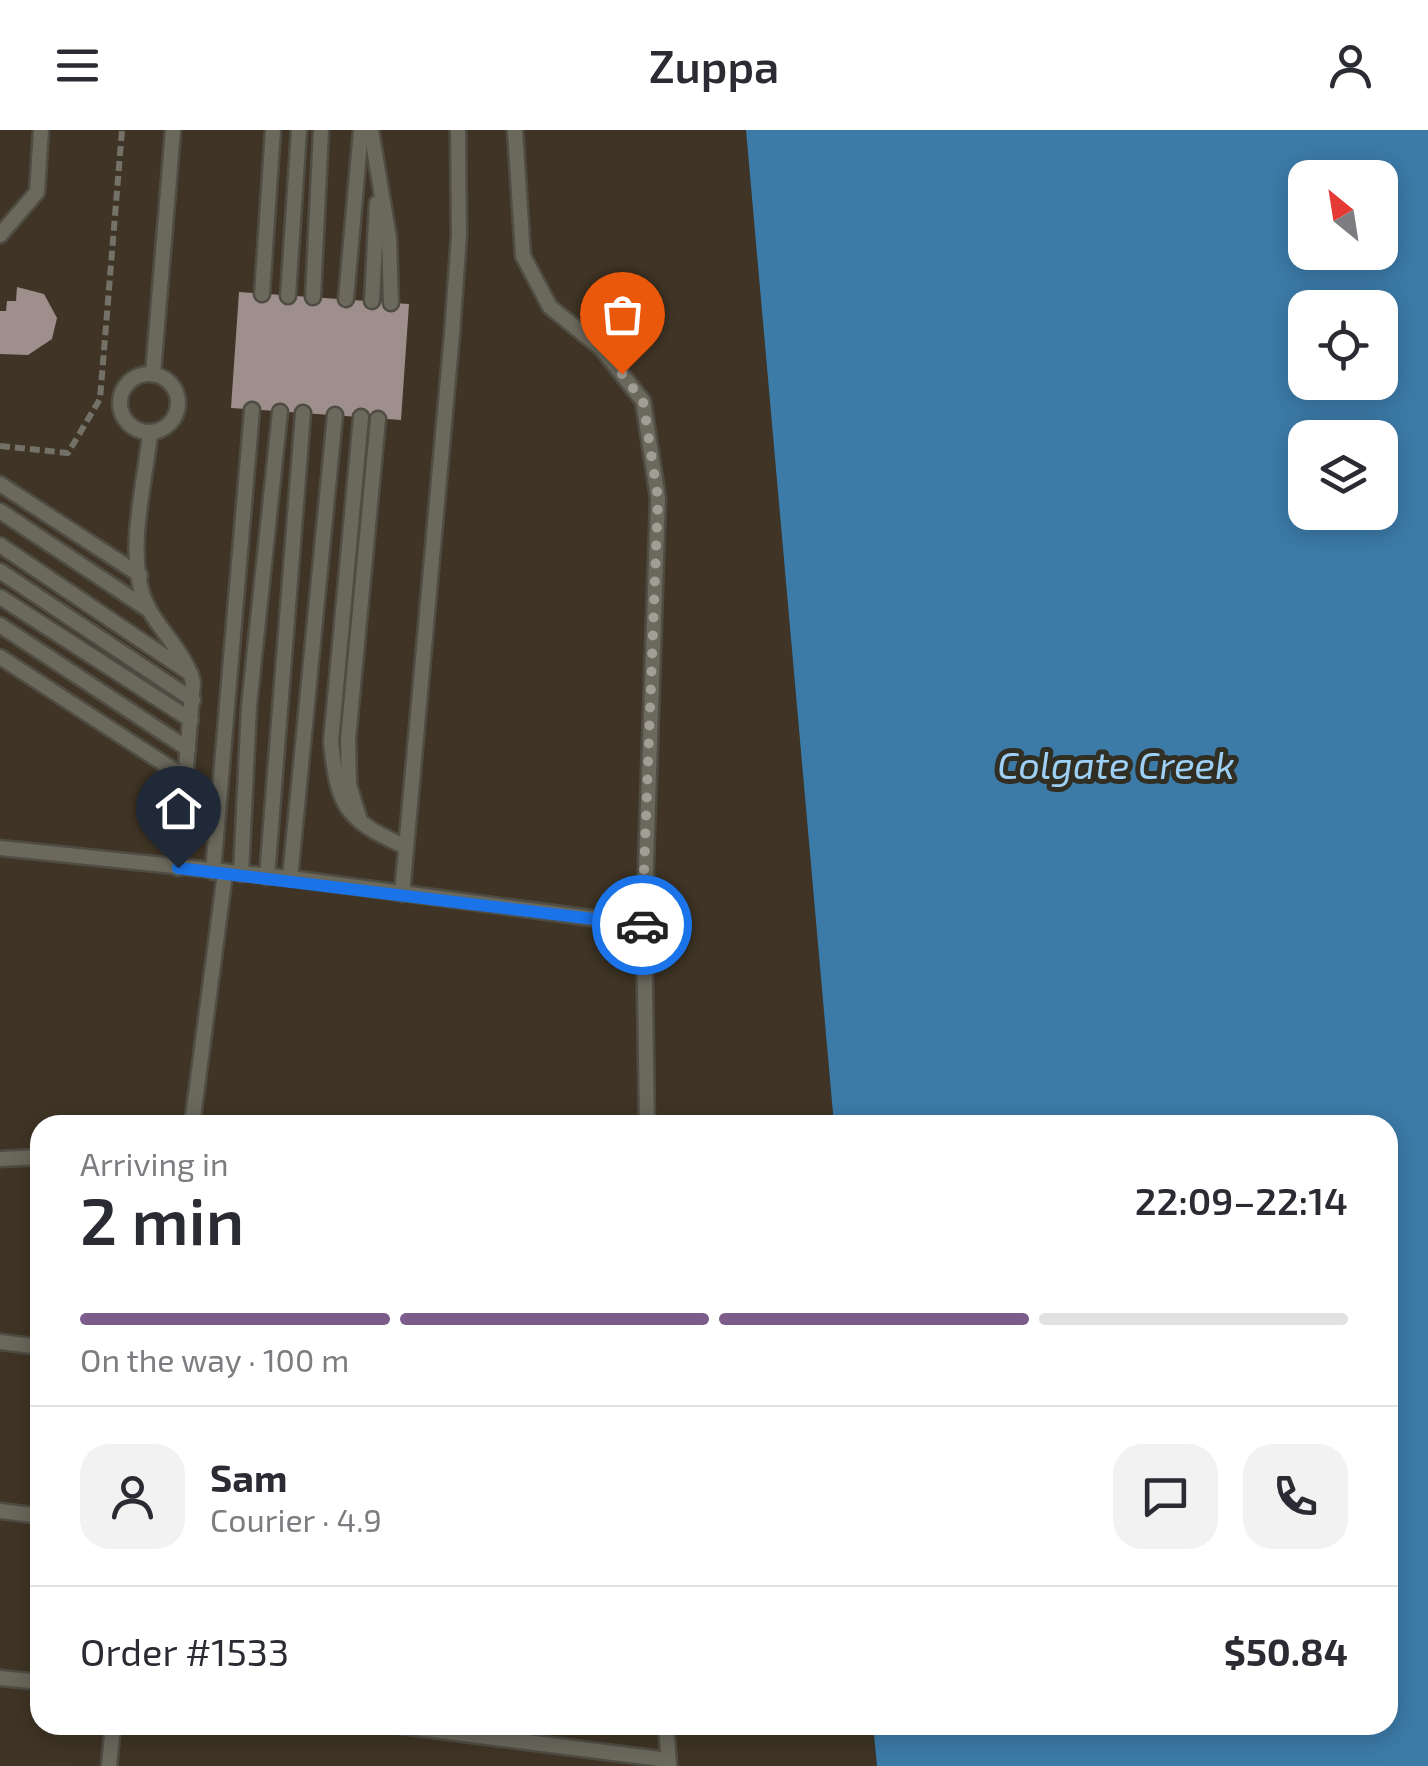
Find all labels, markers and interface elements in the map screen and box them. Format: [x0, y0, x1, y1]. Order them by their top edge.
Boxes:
icon: menu [50, 38, 105, 93]
text: Zuppa [649, 38, 779, 92]
icon: person [1323, 38, 1378, 93]
north arrow [1288, 160, 1398, 270]
map controls [1288, 160, 1398, 530]
pin [580, 272, 665, 375]
icon: bag [595, 287, 650, 342]
button: locate [1288, 290, 1398, 400]
button: layers [1288, 420, 1398, 530]
water label: Colgate Creek [997, 741, 1235, 787]
pin [136, 766, 221, 869]
icon: home [151, 781, 206, 836]
courier [592, 875, 692, 975]
icon: car [615, 898, 670, 953]
text: Arriving in [80, 1144, 229, 1182]
text: 22:09–22:14 [1135, 1177, 1348, 1223]
text: 2 min [80, 1180, 244, 1258]
text: On the way · 100 m [80, 1340, 349, 1378]
button: person [80, 1444, 185, 1549]
button: chat [1113, 1444, 1218, 1549]
button: phone [1243, 1444, 1348, 1549]
text: Sam [210, 1454, 287, 1500]
text: Courier · 4.9 [210, 1500, 382, 1538]
text: Order #1533 [80, 1628, 289, 1674]
text: $50.84 [1224, 1628, 1348, 1674]

